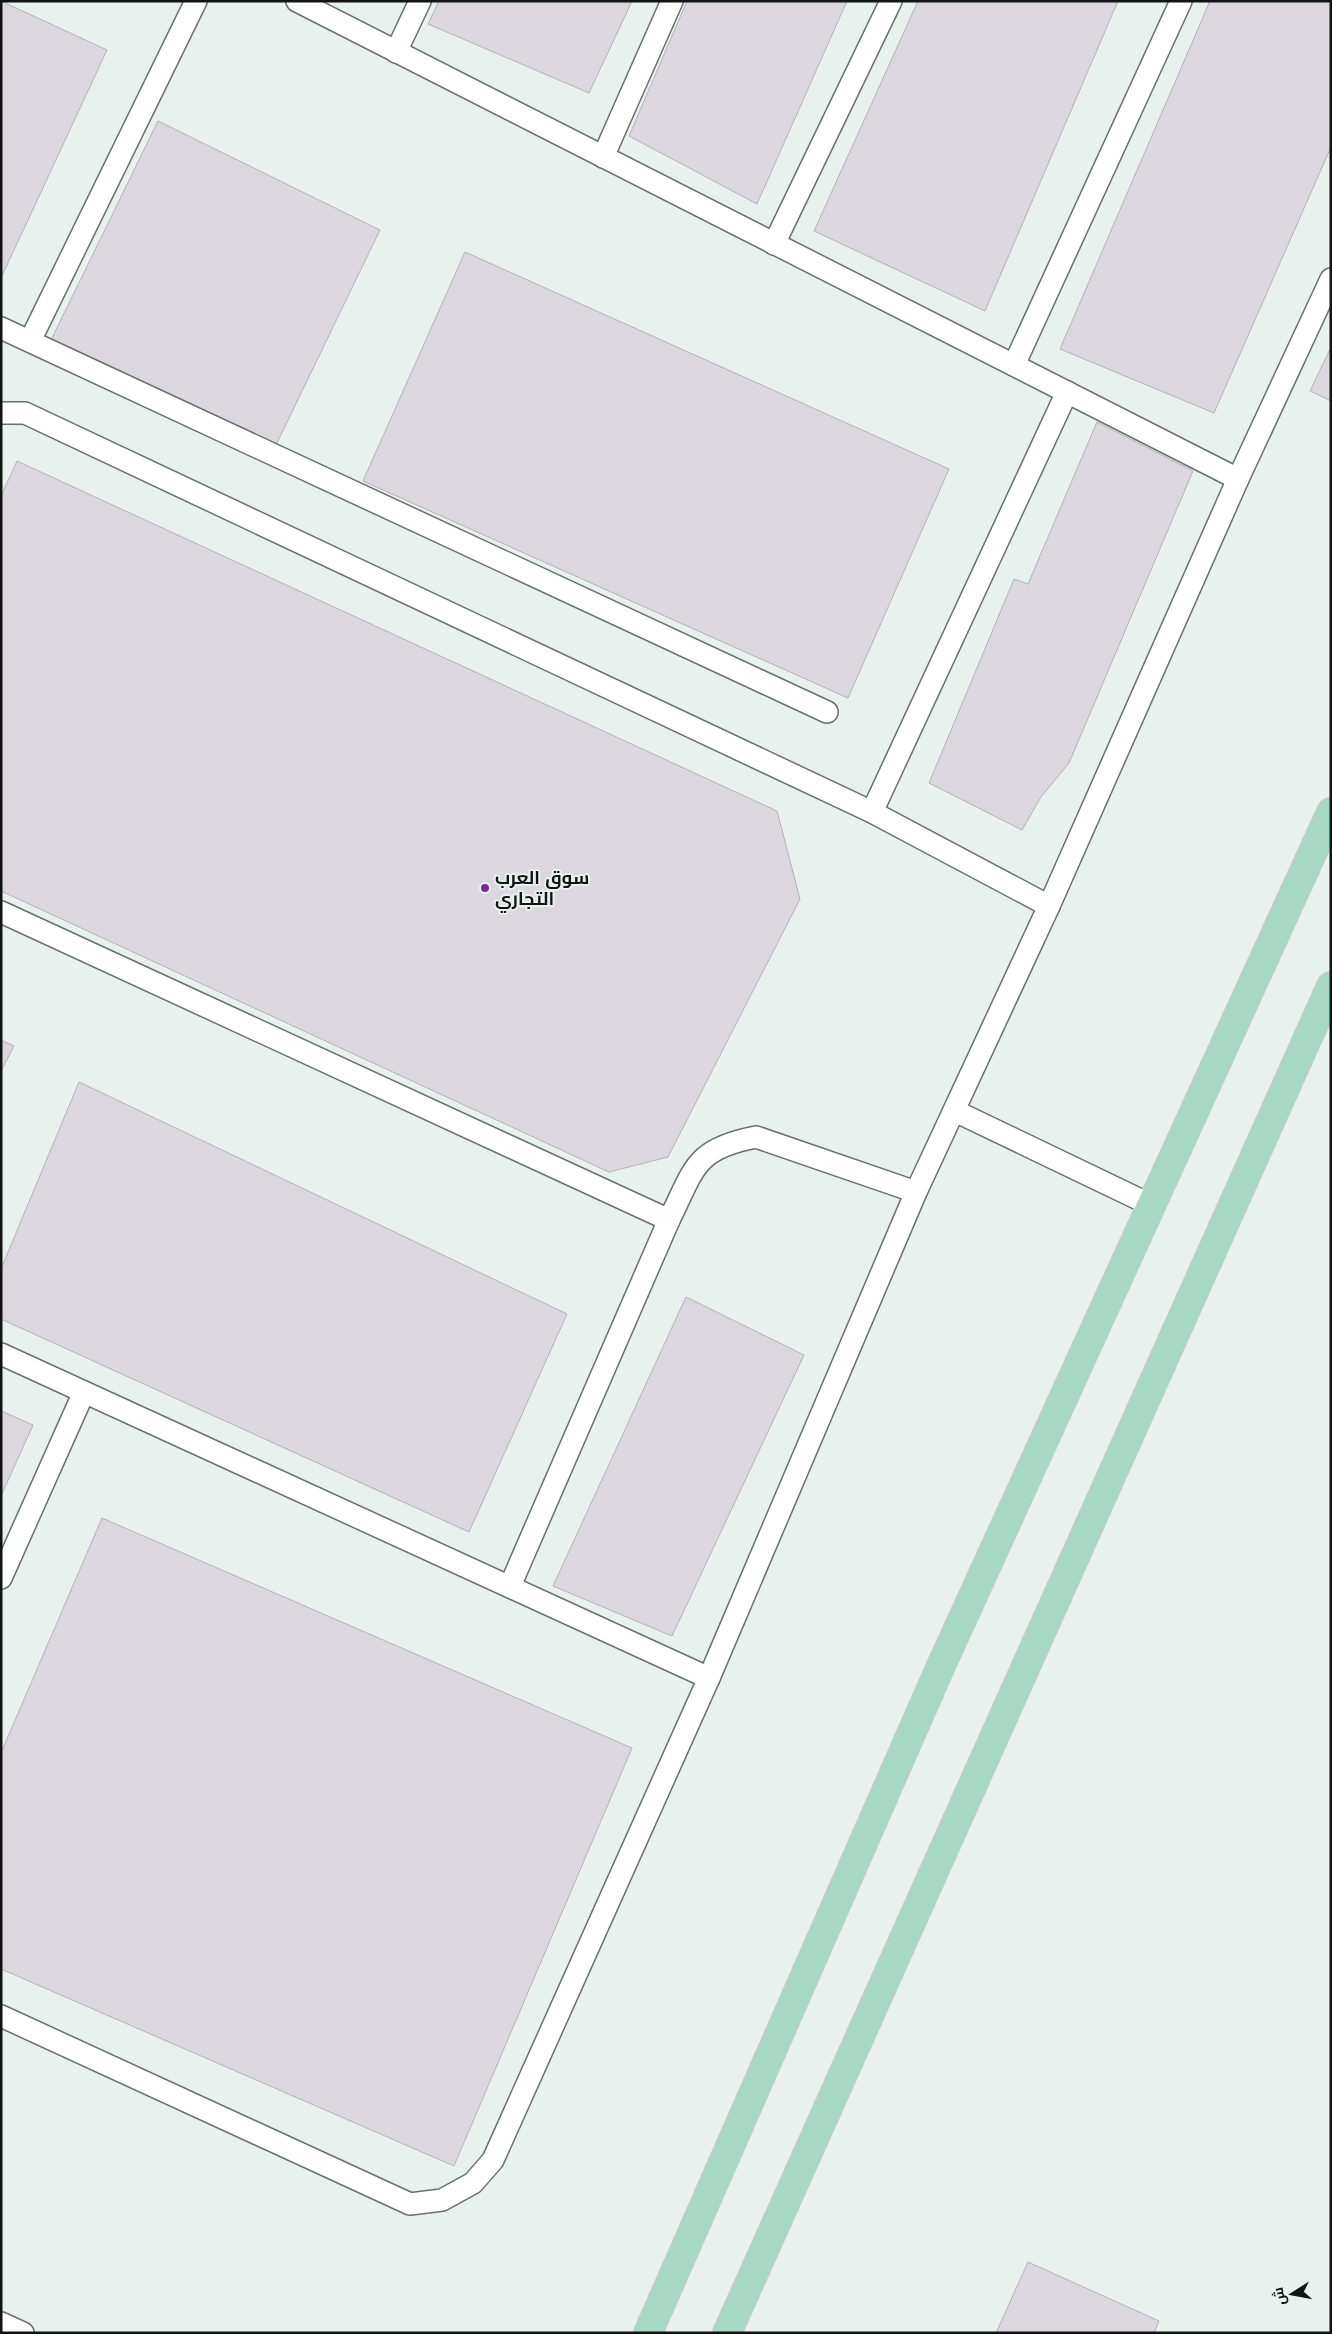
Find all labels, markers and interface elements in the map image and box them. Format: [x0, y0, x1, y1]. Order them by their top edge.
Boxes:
place label: سوق العرب التجاري [495, 865, 589, 913]
marker: سوق العرب التجاري [479, 882, 491, 894]
north arrow [1267, 2269, 1317, 2319]
text: ش [1268, 2286, 1291, 2307]

